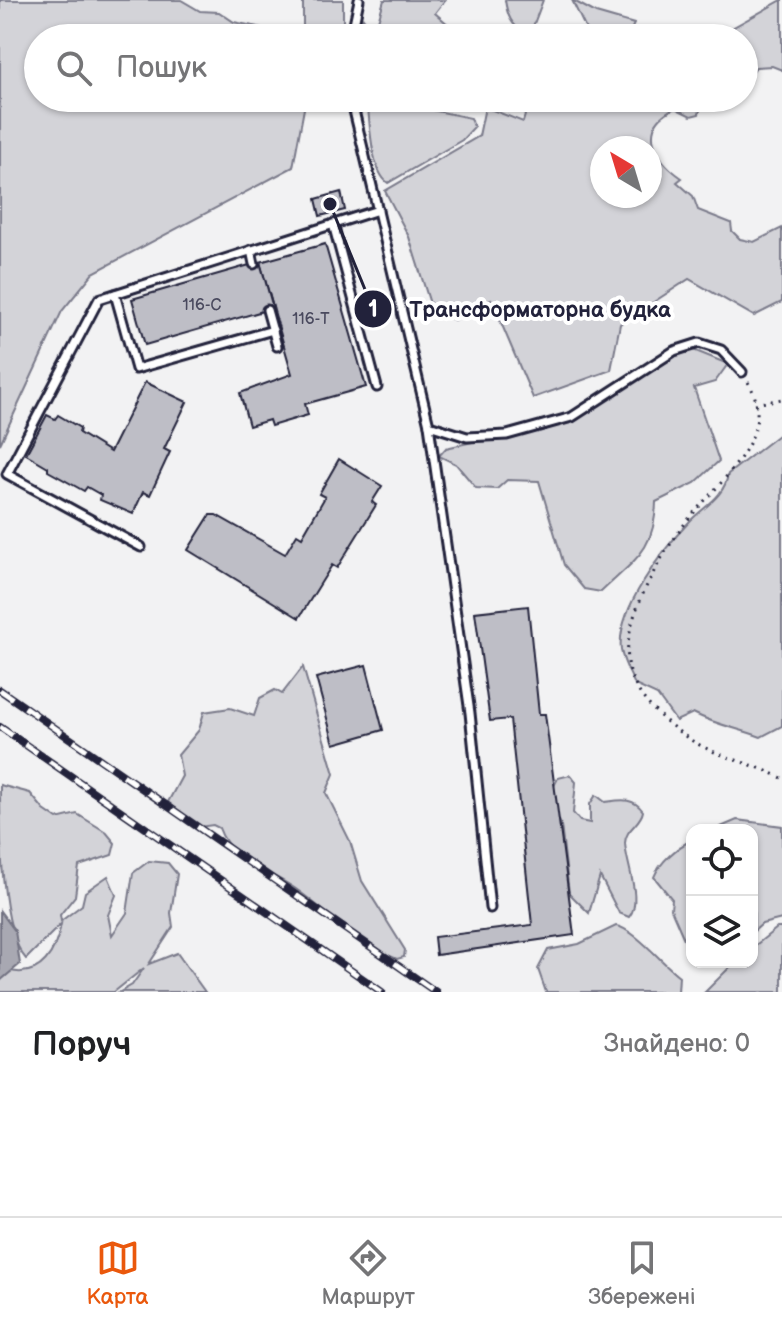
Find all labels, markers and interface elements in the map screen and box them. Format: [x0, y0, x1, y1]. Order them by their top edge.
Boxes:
search box [24, 24, 758, 112]
icon: search [52, 46, 96, 90]
text: Пошук [116, 50, 207, 86]
north arrow [590, 136, 662, 208]
callout: Трансформаторна будка [353, 286, 687, 332]
text: 1 [368, 295, 378, 324]
house number: 116-С [183, 296, 222, 315]
text: Трансформаторна будка [409, 297, 671, 324]
house number: 116-Т [292, 310, 330, 329]
map controls [686, 824, 758, 968]
button: locate [686, 824, 758, 896]
button: layers [686, 896, 758, 968]
text: Поруч [32, 1024, 131, 1065]
text: Знайдено: 0 [604, 1029, 750, 1060]
tab: Карта [87, 1236, 148, 1311]
tab: Маршрут [322, 1236, 415, 1311]
tab: Збережені [588, 1236, 695, 1311]

